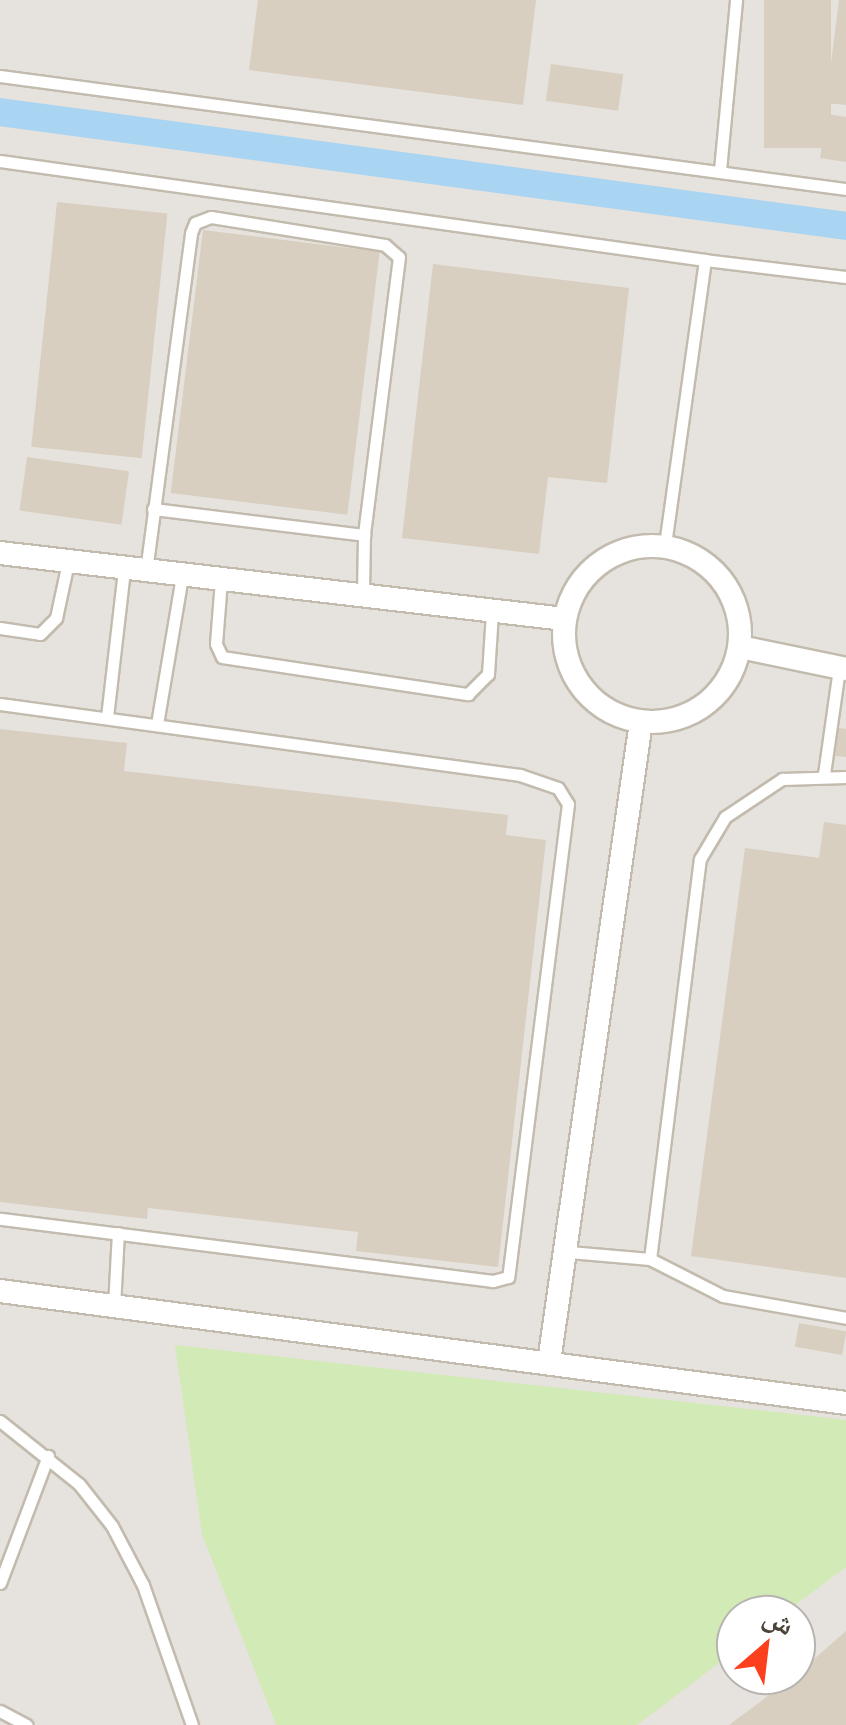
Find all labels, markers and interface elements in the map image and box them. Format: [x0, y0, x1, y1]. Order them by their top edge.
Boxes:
north arrow [716, 1595, 816, 1695]
text: ش [758, 1597, 801, 1643]

